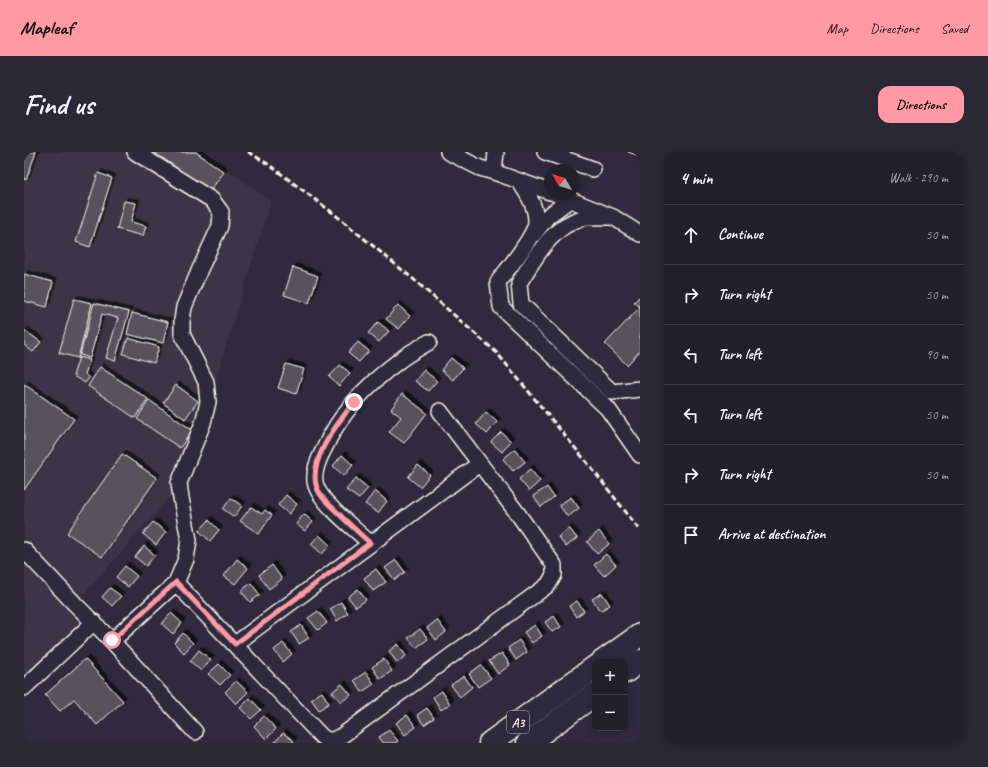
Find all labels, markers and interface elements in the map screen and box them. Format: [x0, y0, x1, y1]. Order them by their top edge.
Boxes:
text: Mapleaf [20, 16, 73, 40]
text: Map [827, 20, 848, 37]
text: Directions [870, 20, 919, 37]
text: Saved [941, 20, 968, 37]
button: Directions [878, 86, 964, 123]
text: Find us [24, 87, 94, 122]
north arrow [544, 164, 580, 200]
text: 4 min [680, 168, 713, 189]
text: Walk · 290 m [889, 170, 948, 186]
icon: ahead [680, 224, 702, 246]
text: Continue [718, 225, 763, 244]
text: 50 m [926, 227, 948, 243]
icon: right [680, 284, 702, 306]
text: Turn right [718, 285, 771, 304]
text: 50 m [926, 287, 948, 303]
icon: left [680, 344, 702, 366]
text: Turn left [718, 345, 761, 364]
text: 90 m [926, 347, 948, 363]
route end [345, 393, 363, 411]
icon: left [680, 404, 702, 426]
text: Turn left [718, 405, 761, 424]
text: 50 m [926, 407, 948, 423]
icon: right [680, 464, 702, 486]
text: Turn right [718, 465, 771, 484]
text: 50 m [926, 467, 948, 483]
icon: arrive [680, 524, 702, 546]
text: Arrive at destination [718, 525, 825, 544]
route start [103, 631, 121, 649]
map controls [592, 659, 628, 731]
button: + [592, 659, 628, 695]
button: − [592, 695, 628, 731]
road number: A3 [507, 711, 529, 733]

